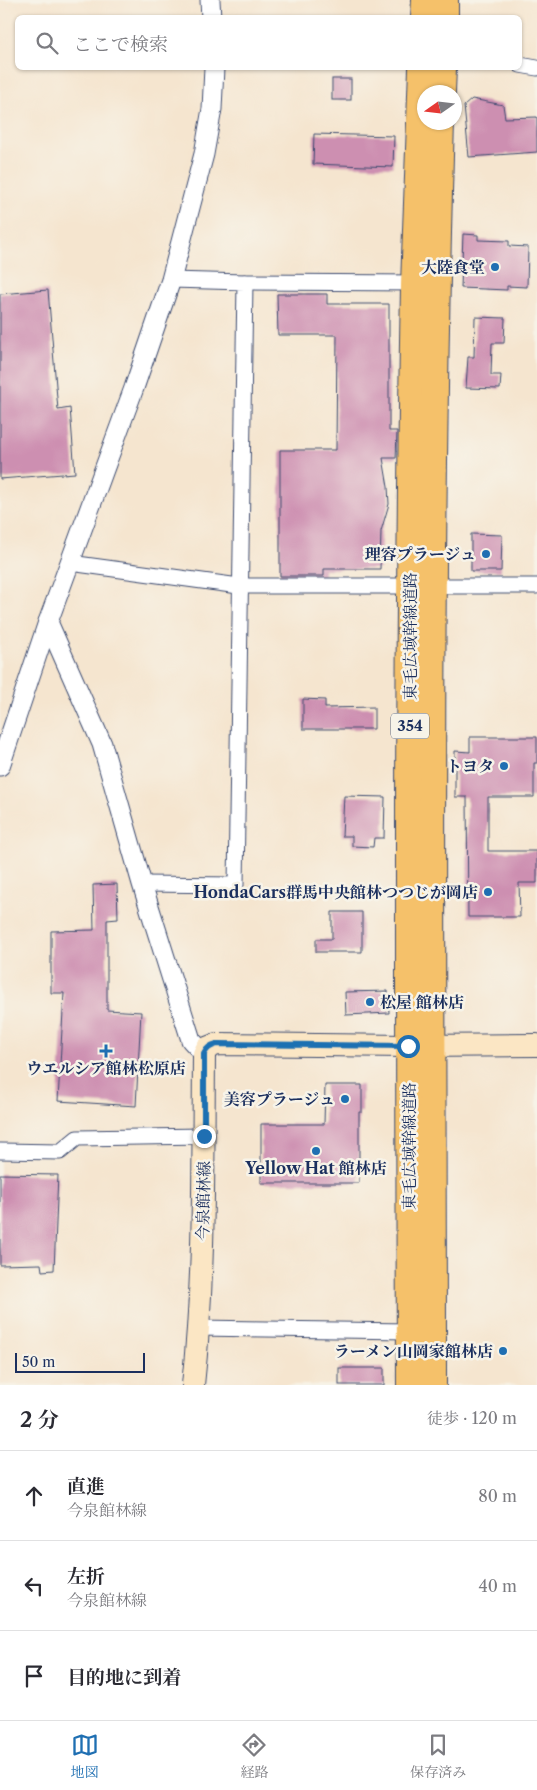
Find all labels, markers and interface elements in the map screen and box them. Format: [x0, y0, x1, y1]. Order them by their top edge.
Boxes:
search box [15, 15, 522, 70]
icon: search [33, 29, 61, 57]
text: ここで検索 [73, 33, 168, 56]
north arrow [417, 85, 462, 130]
place label: 大陸食堂 [421, 257, 485, 277]
marker: 大陸食堂 [489, 261, 501, 273]
place label: 理容プラージュ [365, 544, 476, 564]
marker: 理容プラージュ [480, 548, 492, 560]
street label: 東毛広域幹線道路 [400, 572, 420, 700]
road number: 354 [391, 714, 429, 738]
place label: トヨタ [446, 756, 494, 776]
marker: トヨタ [498, 760, 510, 772]
place label: HondaCars群馬中央館林つつじが岡店 [193, 882, 478, 902]
marker: HondaCars群馬中央館林つつじが岡店 [482, 886, 494, 898]
place label: 松屋 館林店 [380, 992, 464, 1012]
marker: 松屋 館林店 [364, 996, 376, 1008]
route start [397, 1035, 420, 1058]
marker: ウエルシア館林松原店 [100, 1045, 112, 1057]
place label: ウエルシア館林松原店 [26, 1058, 186, 1078]
street label: 東毛広域幹線道路 [399, 1082, 419, 1210]
place label: 美容プラージュ [224, 1089, 335, 1109]
marker: 美容プラージュ [339, 1093, 351, 1105]
route end [193, 1125, 216, 1148]
marker: Yellow Hat 館林店 [310, 1145, 322, 1157]
place label: Yellow Hat 館林店 [244, 1158, 387, 1178]
street label: 今泉館林線 [192, 1161, 214, 1241]
place label: ラーメン山岡家館林店 [334, 1341, 493, 1361]
marker: ラーメン山岡家館林店 [497, 1345, 509, 1357]
scale bar [15, 1350, 145, 1373]
text: 50 m [22, 1353, 55, 1371]
text: 2 分 [20, 1407, 59, 1432]
text: 徒歩 · 120 m [427, 1408, 517, 1428]
text: 直進 [67, 1475, 105, 1498]
icon: ahead [20, 1482, 48, 1510]
text: 80 m [478, 1486, 517, 1506]
text: 今泉館林線 [67, 1500, 147, 1520]
text: 左折 [67, 1565, 105, 1588]
icon: left [20, 1572, 48, 1600]
text: 40 m [478, 1576, 517, 1596]
text: 今泉館林線 [67, 1590, 147, 1610]
icon: arrive [20, 1662, 48, 1690]
text: 目的地に到着 [67, 1666, 181, 1689]
tab: 地図 [71, 1731, 99, 1781]
tab: 経路 [240, 1731, 268, 1781]
tab: 保存済み [410, 1731, 466, 1781]

